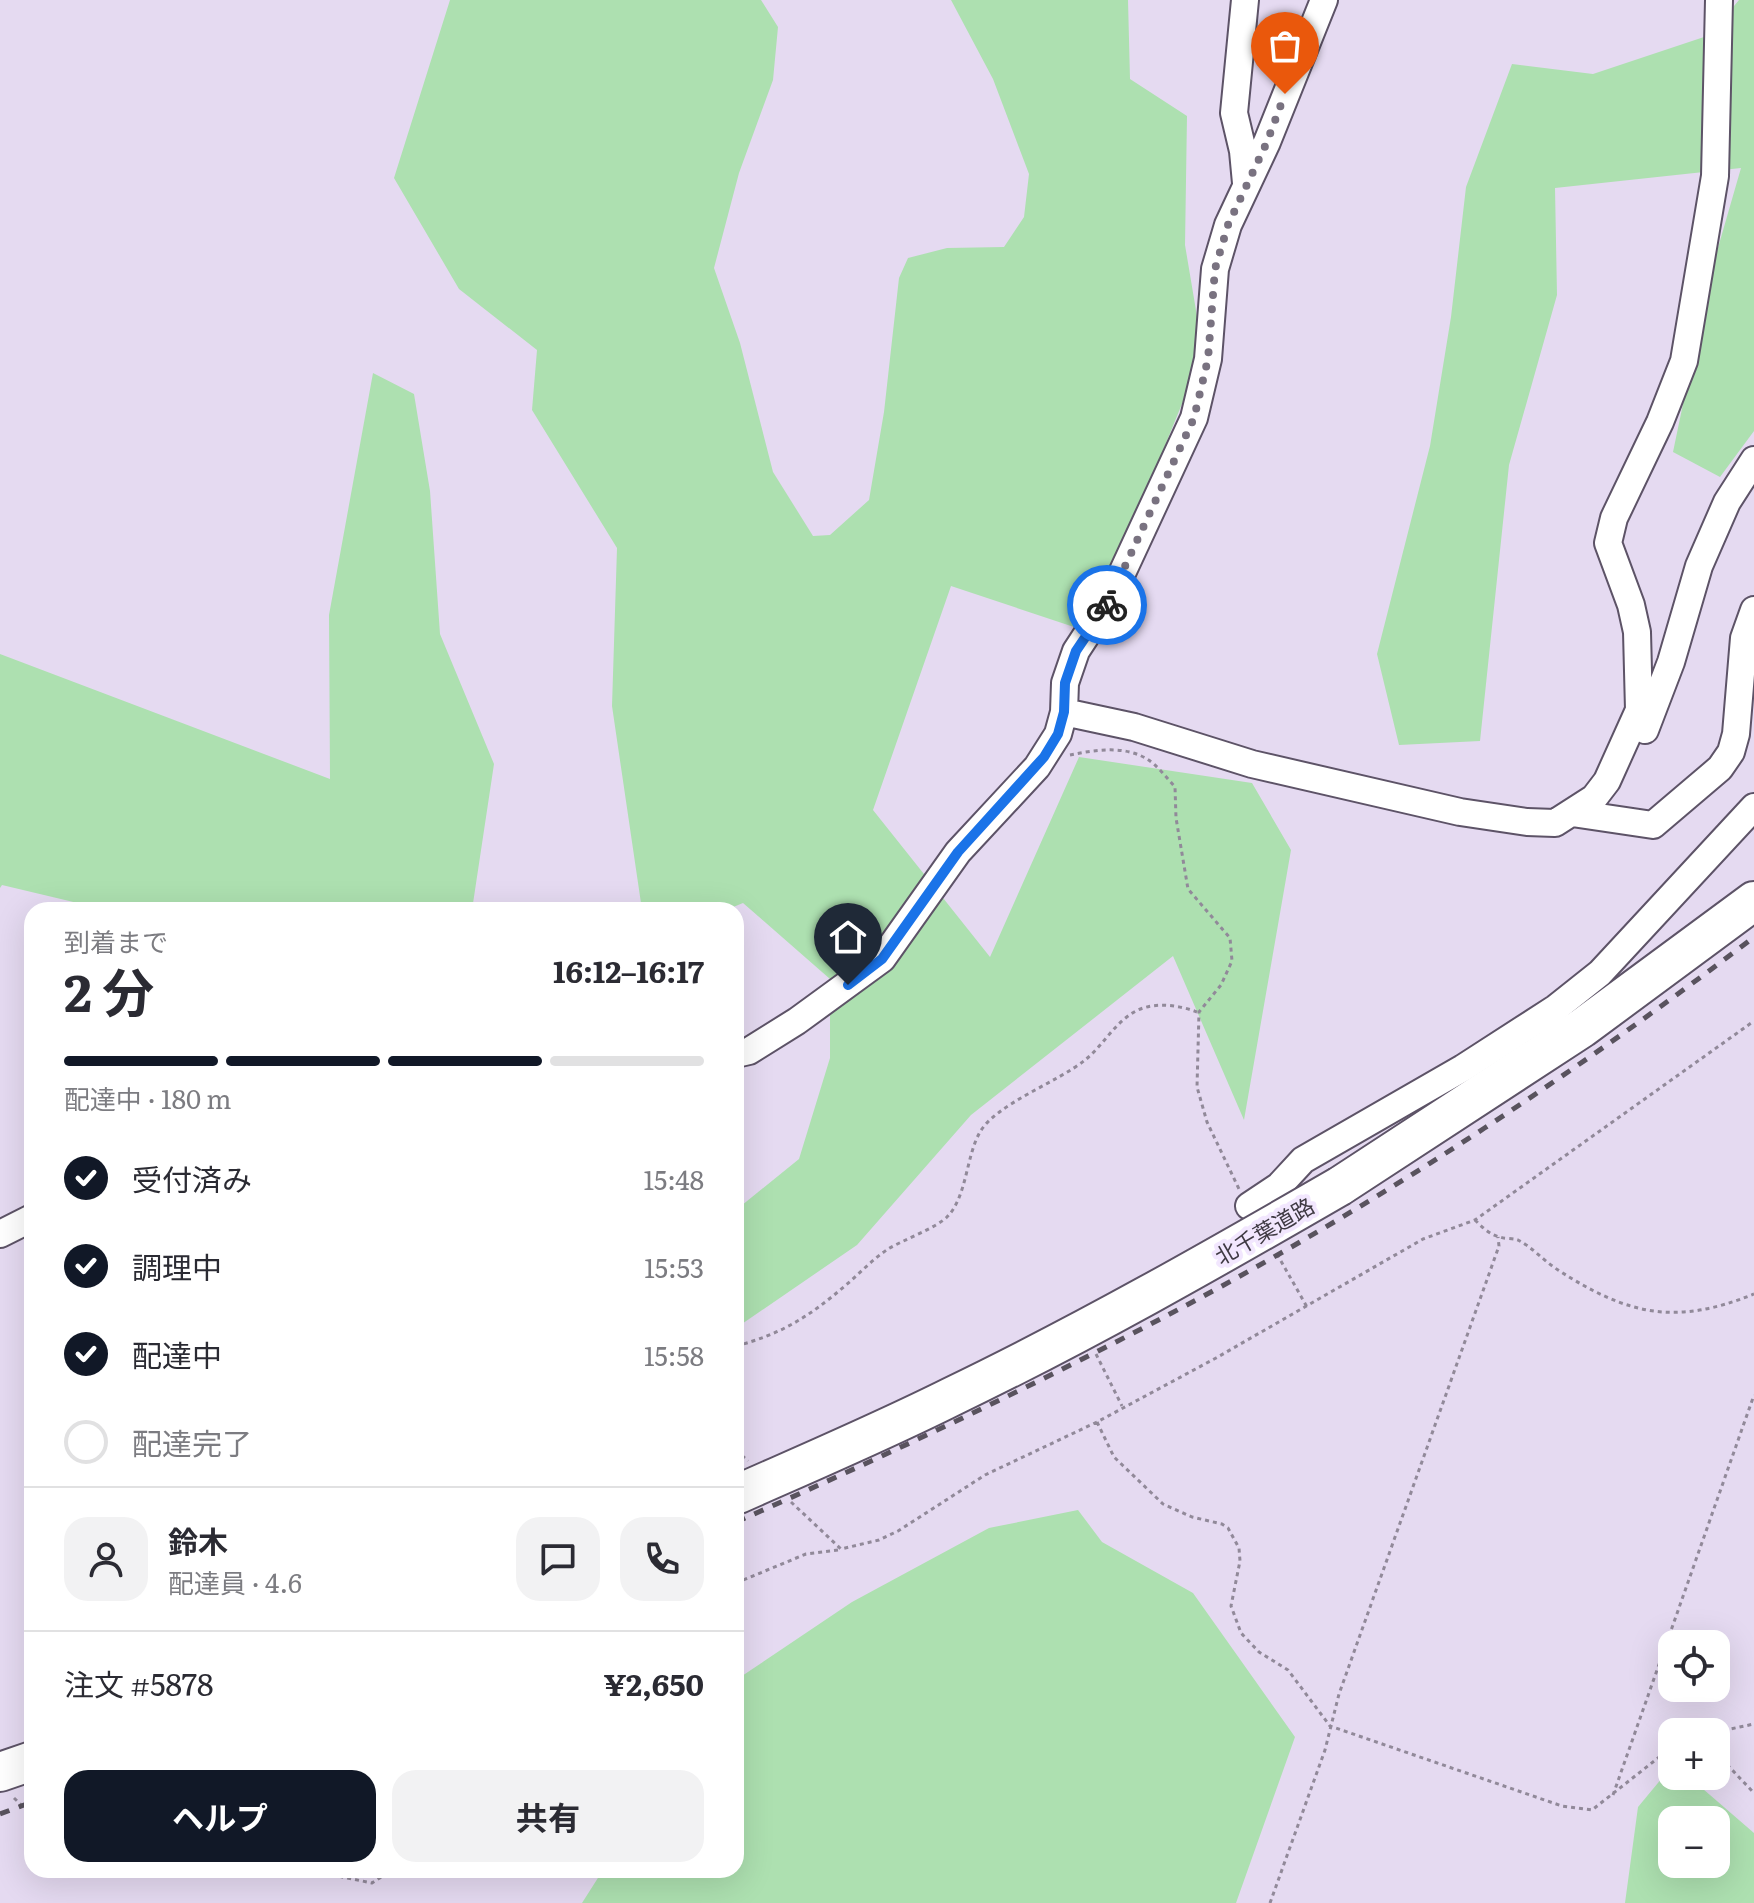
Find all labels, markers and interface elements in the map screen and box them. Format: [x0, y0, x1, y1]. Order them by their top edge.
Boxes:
pin [1251, 12, 1319, 94]
icon: bag [1263, 24, 1307, 68]
courier [1067, 565, 1147, 645]
icon: bike [1085, 583, 1129, 627]
pin [814, 903, 882, 985]
icon: home [826, 915, 870, 959]
text: 到着まで [64, 921, 168, 960]
text: 16:12–16:17 [553, 948, 704, 992]
text: 2 分 [64, 951, 154, 1028]
text: 配達中 · 180 m [64, 1078, 231, 1117]
icon: check [64, 1156, 108, 1200]
text: 受付済み [132, 1156, 252, 1200]
text: 15:48 [643, 1159, 704, 1198]
street label: 北千葉道路 [1208, 1188, 1320, 1272]
icon: check [64, 1244, 108, 1288]
text: 調理中 [132, 1244, 222, 1288]
text: 15:53 [644, 1247, 704, 1286]
icon: check [64, 1332, 108, 1376]
text: 配達中 [132, 1332, 222, 1376]
text: 15:58 [644, 1335, 704, 1374]
text: 配達完了 [132, 1420, 252, 1464]
button: person [64, 1517, 148, 1601]
button: chat [516, 1517, 600, 1601]
button: phone [620, 1517, 704, 1601]
text: 鈴木 [168, 1518, 228, 1562]
text: 配達員 · 4.6 [168, 1562, 302, 1601]
map controls [1658, 1630, 1730, 1878]
button: locate [1658, 1630, 1730, 1702]
text: 注文 #5878 [64, 1661, 213, 1705]
text: ¥2,650 [604, 1661, 704, 1705]
button: + [1658, 1718, 1730, 1790]
button: ヘルプ [64, 1770, 376, 1862]
button: 共有 [392, 1770, 704, 1862]
button: − [1658, 1806, 1730, 1878]

